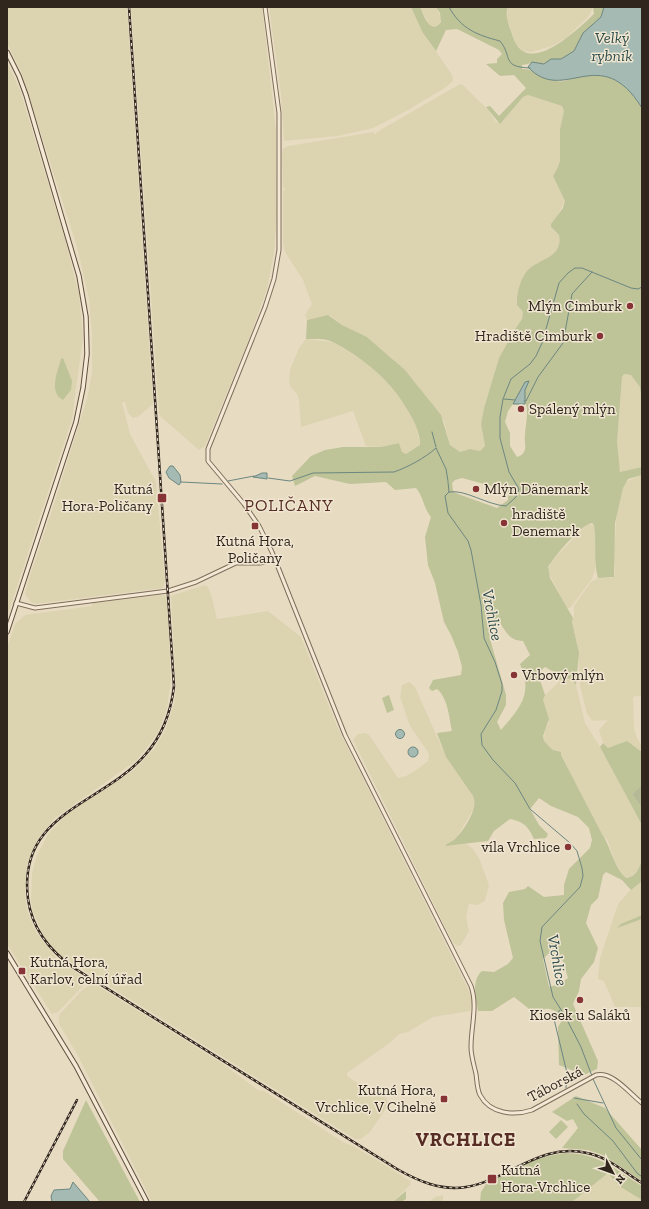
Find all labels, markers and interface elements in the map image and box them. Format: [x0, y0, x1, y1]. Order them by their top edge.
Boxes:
water label: Velký rybník [591, 28, 632, 65]
place label: Mlýn Cimburk [528, 297, 622, 315]
marker: Mlýn Cimburk [625, 301, 635, 311]
place label: Hradiště Cimburk [475, 327, 592, 345]
marker: Hradiště Cimburk [595, 331, 605, 341]
place label: Spálený mlýn [529, 400, 616, 418]
marker: Spálený mlýn [516, 404, 526, 414]
place label: Kutná Hora-Poličany [62, 480, 153, 515]
place label: Mlýn Dänemark [484, 480, 588, 498]
marker: Mlýn Dänemark [471, 484, 481, 494]
marker: Kutná Hora-Poličany [156, 492, 168, 504]
district label: POLIČANY [244, 495, 334, 515]
place label: hradiště Denemark [512, 505, 580, 540]
marker: hradiště Denemark [499, 518, 509, 528]
marker: Kutná Hora, Poličany [250, 521, 260, 531]
place label: Kutná Hora, Poličany [216, 532, 294, 567]
water label: Vrchlice [478, 588, 507, 642]
place label: Vrbový mlýn [521, 666, 605, 684]
marker: Vrbový mlýn [509, 670, 519, 680]
place label: víla Vrchlice [481, 838, 560, 856]
marker: víla Vrchlice [563, 842, 573, 852]
water label: Vrchlice [544, 933, 571, 987]
place label: Kutná Hora, Karlov, celní úřad [30, 953, 143, 988]
marker: Kutná Hora, Karlov, celní úřad [17, 966, 27, 976]
marker: Kiosek u Saláků [575, 995, 585, 1005]
place label: Kiosek u Saláků [530, 1006, 631, 1024]
street label: Táborská [524, 1062, 586, 1106]
place label: Kutná Hora, Vrchlice, V Cihelně [315, 1081, 436, 1116]
marker: Kutná Hora, Vrchlice, V Cihelně [439, 1094, 449, 1104]
district label: VRCHLICE [416, 1128, 516, 1151]
north arrow [593, 1153, 633, 1193]
place label: Kutná Hora-Vrchlice [501, 1161, 590, 1196]
text: N [612, 1172, 628, 1187]
marker: Kutná Hora-Vrchlice [486, 1173, 498, 1185]

